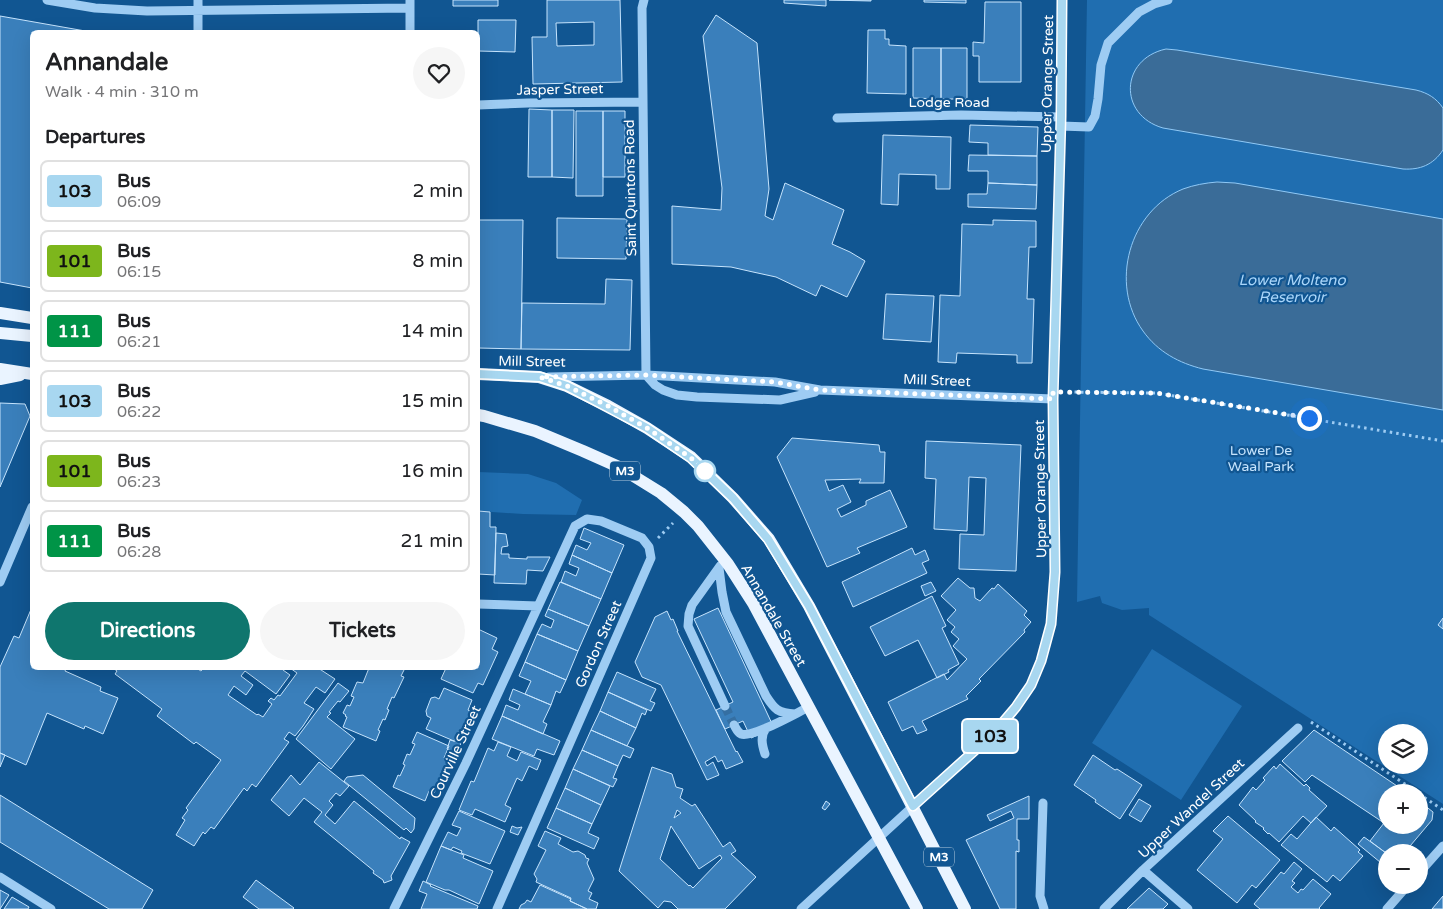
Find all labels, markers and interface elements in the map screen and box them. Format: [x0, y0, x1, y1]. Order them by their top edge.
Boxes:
street label: Upper Orange Street [1038, 14, 1057, 153]
button: heart [413, 47, 465, 99]
text: Annandale [45, 48, 168, 77]
street label: Jasper Street [516, 80, 604, 99]
text: Walk · 4 min · 310 m [45, 82, 199, 102]
street label: Lodge Road [909, 94, 990, 111]
street label: Saint Quintons Road [621, 119, 640, 257]
text: Departures [45, 126, 145, 148]
text: Bus [117, 170, 151, 192]
text: 103 [58, 180, 91, 202]
text: 2 min [412, 180, 463, 202]
text: 06:09 [117, 192, 161, 212]
text: Bus [117, 240, 151, 262]
text: 101 [58, 250, 91, 272]
text: 8 min [412, 250, 463, 272]
text: 06:15 [117, 262, 161, 282]
water label: Lower Molteno Reservoir [1238, 271, 1346, 306]
text: Bus [117, 310, 151, 332]
text: 111 [58, 320, 91, 342]
text: 14 min [400, 320, 463, 342]
text: 06:21 [117, 332, 161, 352]
street label: Mill Street [498, 352, 567, 371]
street label: Mill Street [903, 371, 972, 390]
text: Bus [117, 380, 151, 402]
text: 103 [58, 390, 91, 412]
text: 15 min [400, 390, 463, 412]
text: 06:22 [117, 402, 161, 422]
your location [1297, 406, 1322, 431]
street label: Upper Orange Street [1031, 419, 1050, 558]
park label: Lower De Waal Park [1228, 442, 1295, 475]
text: Bus [117, 450, 151, 472]
text: 101 [58, 460, 91, 482]
text: 16 min [400, 460, 463, 482]
unlabelled marker [694, 460, 716, 482]
road number: M3 [610, 462, 640, 481]
text: 06:23 [117, 472, 161, 492]
text: Bus [117, 520, 151, 542]
text: 111 [58, 530, 91, 552]
text: 21 min [400, 530, 463, 552]
text: 06:28 [117, 542, 161, 562]
street label: Annandale Street [737, 561, 810, 670]
street label: Gordon Street [572, 597, 626, 691]
button: Directions [45, 602, 250, 660]
button: Tickets [260, 602, 465, 660]
street label: Courville Street [426, 702, 485, 802]
line badge: 103 [961, 720, 1019, 752]
map controls [1378, 724, 1428, 894]
button: layers [1378, 724, 1428, 774]
text: 103 [973, 725, 1007, 747]
street label: Upper Wandel Street [1135, 754, 1248, 862]
button: + [1378, 784, 1428, 834]
button: − [1378, 844, 1428, 894]
road number: M3 [924, 848, 954, 866]

